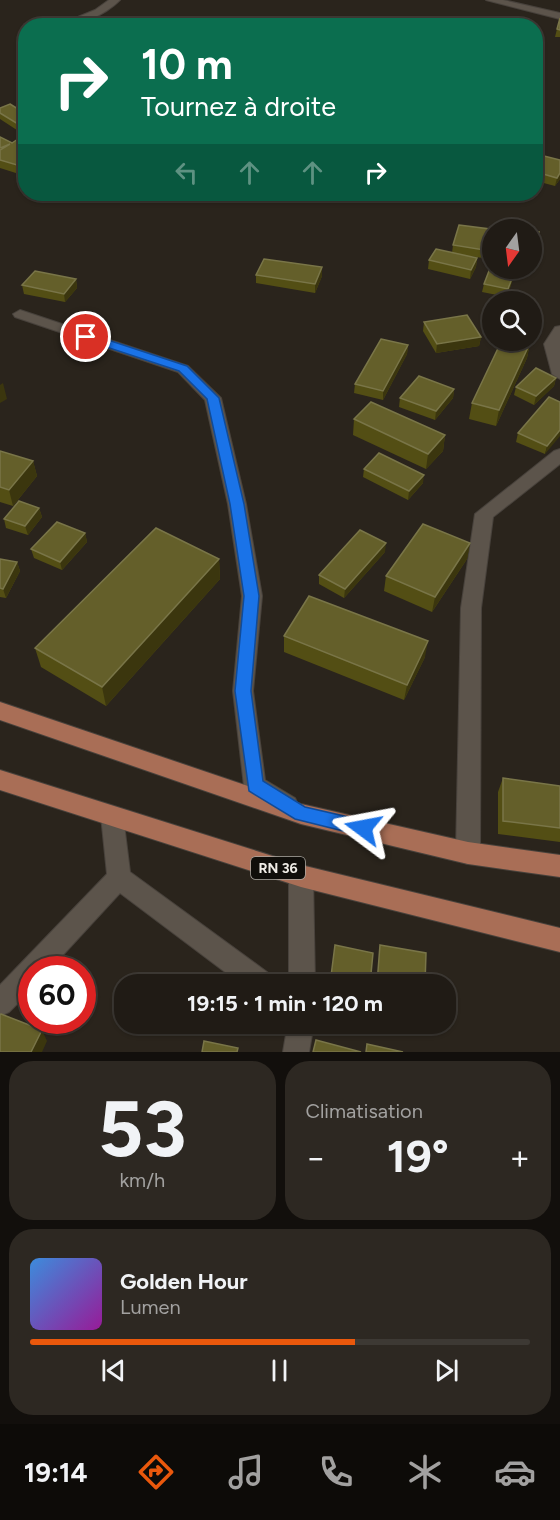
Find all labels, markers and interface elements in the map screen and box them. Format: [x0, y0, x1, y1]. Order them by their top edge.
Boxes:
text: 10 m [141, 39, 233, 90]
icon: right [42, 42, 120, 120]
text: Tournez à droite [141, 90, 336, 123]
icon: left [170, 156, 203, 189]
icon: ahead [233, 156, 266, 189]
icon: ahead [296, 156, 329, 189]
icon: right [359, 156, 392, 189]
north arrow [482, 219, 542, 279]
map controls [482, 219, 542, 351]
button: search [482, 291, 542, 351]
pin [60, 311, 111, 362]
icon: arrive [69, 320, 102, 353]
position arrow [331, 796, 395, 860]
road number: RN 36 [251, 857, 305, 879]
speed limit sign: 60 [18, 956, 96, 1034]
text: 19:15 · 1 min · 120 m [187, 990, 383, 1017]
text: 53 [98, 1082, 187, 1176]
text: Climatisation [306, 1099, 423, 1123]
text: 19° [387, 1129, 449, 1183]
text: − [306, 1138, 326, 1177]
text: + [509, 1138, 530, 1177]
text: km/h [119, 1168, 165, 1192]
text: Golden Hour [120, 1268, 248, 1295]
text: Lumen [120, 1295, 181, 1319]
icon: previous [97, 1354, 130, 1387]
icon: pause [263, 1354, 296, 1387]
icon: next [430, 1354, 463, 1387]
icon: directions [135, 1451, 177, 1493]
icon: music [225, 1451, 267, 1493]
icon: phone [315, 1451, 357, 1493]
icon: climate [404, 1451, 446, 1493]
icon: car [494, 1451, 536, 1493]
text: 19:14 [24, 1456, 88, 1489]

